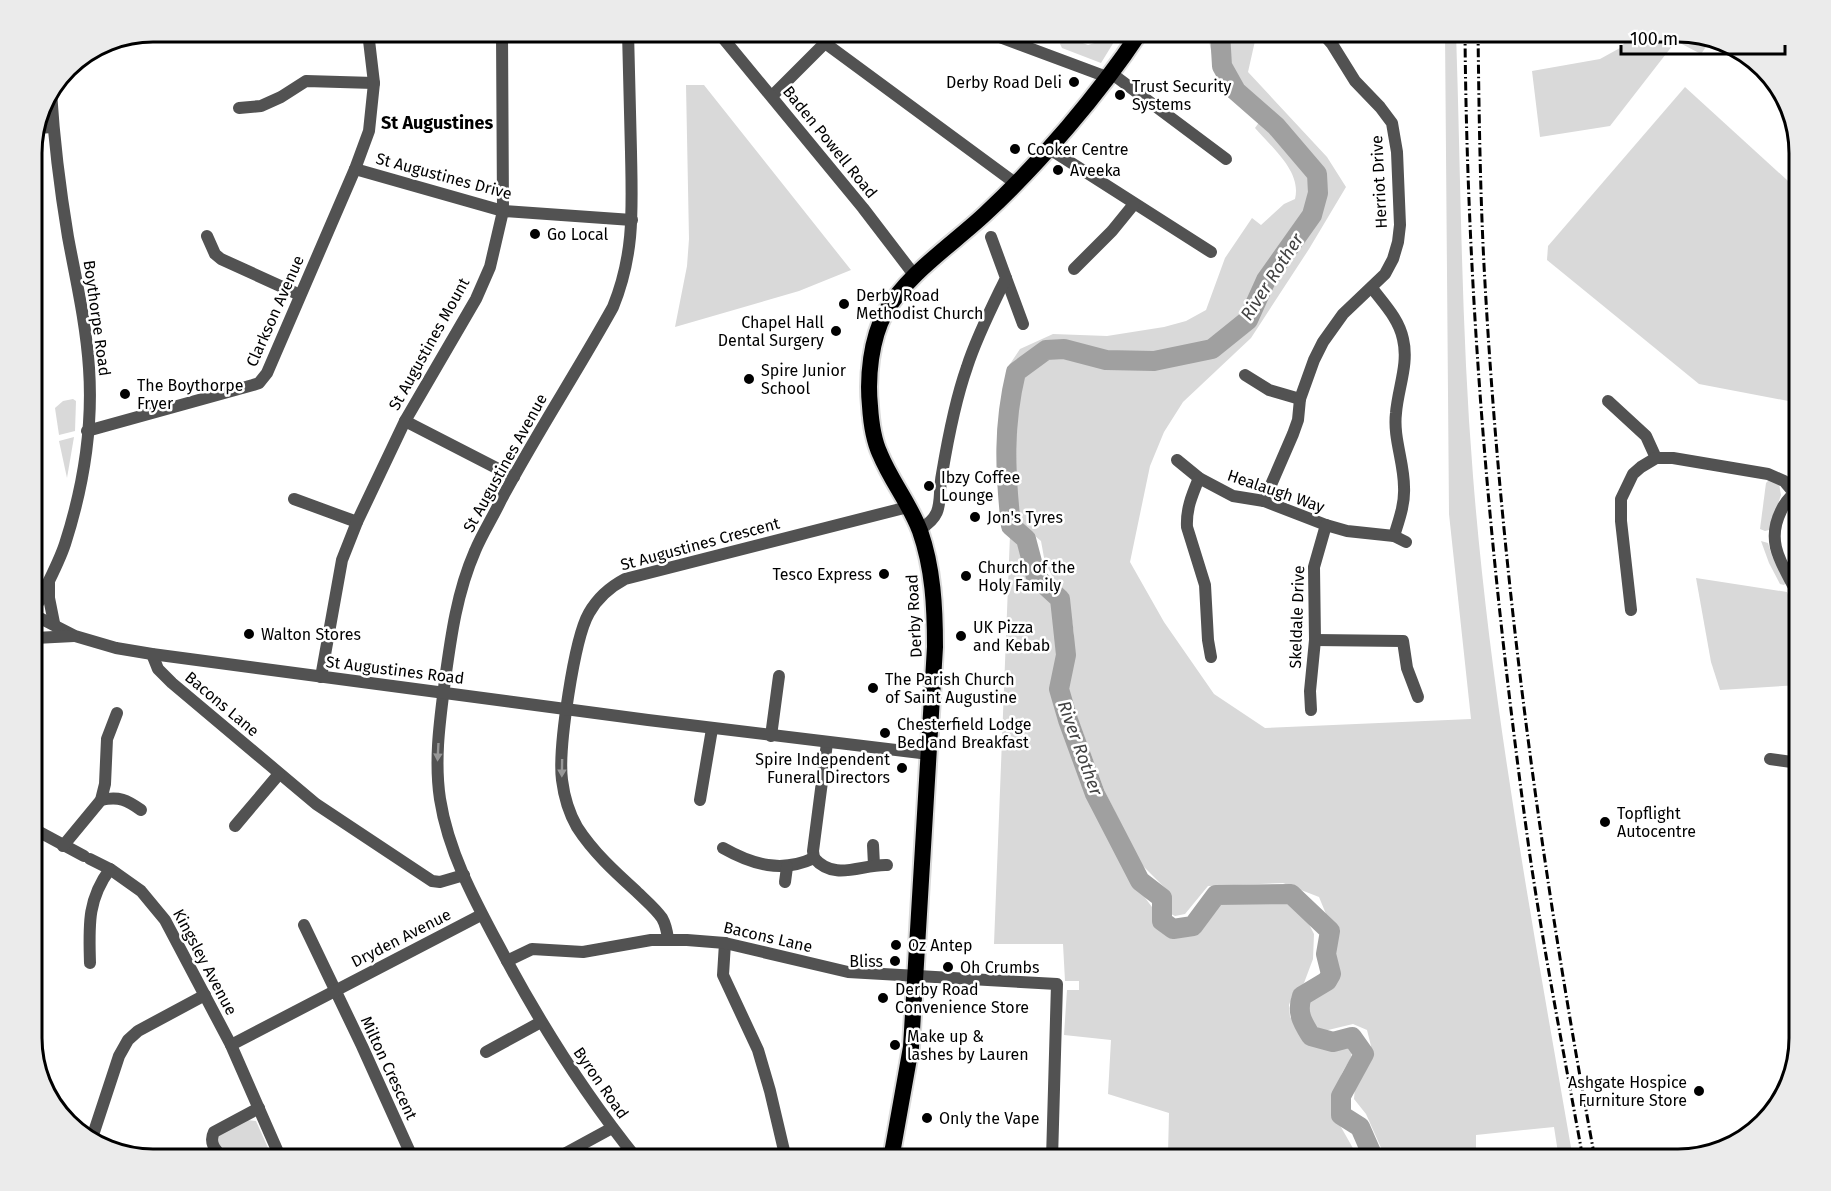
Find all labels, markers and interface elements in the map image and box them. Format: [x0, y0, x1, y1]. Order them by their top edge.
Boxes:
scale bar [1621, 18, 1784, 56]
text: 100 m [1630, 28, 1678, 50]
place label: Derby Road Deli [946, 73, 1062, 92]
marker: Derby Road Deli [1067, 75, 1081, 89]
place label: Trust Security Systems [1132, 77, 1231, 114]
street label: Baden Powell Road [779, 82, 881, 202]
marker: Trust Security Systems [1113, 88, 1127, 102]
district label: St Augustines [381, 112, 493, 134]
street label: Herriot Drive [1367, 135, 1391, 229]
place label: Cooker Centre [1027, 140, 1128, 159]
marker: Cooker Centre [1008, 142, 1022, 156]
street label: St Augustines Drive [374, 149, 514, 203]
place label: Aveeka [1070, 161, 1121, 180]
marker: Aveeka [1051, 163, 1065, 177]
place label: Go Local [547, 225, 609, 244]
marker: Go Local [528, 227, 542, 241]
water label: River Rother [1236, 228, 1309, 325]
street label: Clarkson Avenue [242, 252, 308, 370]
street label: Boythorpe Road [79, 259, 115, 377]
street label: St Augustines Mount [385, 274, 473, 414]
place label: Derby Road Methodist Church [856, 286, 983, 323]
marker: Derby Road Methodist Church [837, 297, 851, 311]
place label: Chapel Hall Dental Surgery [718, 313, 824, 350]
marker: Chapel Hall Dental Surgery [829, 324, 843, 338]
place label: Spire Junior School [761, 361, 847, 398]
marker: Spire Junior School [742, 372, 756, 386]
place label: The Boythorpe Fryer [137, 376, 243, 413]
marker: The Boythorpe Fryer [118, 387, 132, 401]
street label: St Augustines Avenue [459, 390, 551, 536]
street label: Healaugh Way [1225, 465, 1327, 517]
place label: Ibzy Coffee Lounge [941, 468, 1020, 505]
marker: Ibzy Coffee Lounge [922, 479, 936, 493]
place label: Jon's Tyres [987, 508, 1063, 527]
marker: Jon's Tyres [968, 510, 982, 524]
street label: St Augustines Crescent [618, 514, 782, 574]
place label: Church of the Holy Family [978, 558, 1075, 595]
place label: Tesco Express [772, 565, 872, 584]
street label: Skeldale Drive [1286, 565, 1308, 669]
marker: Tesco Express [877, 567, 891, 581]
marker: Church of the Holy Family [959, 569, 973, 583]
street label: Derby Road [902, 574, 926, 658]
place label: UK Pizza and Kebab [973, 618, 1050, 655]
place label: Walton Stores [261, 625, 361, 644]
marker: Walton Stores [242, 627, 256, 641]
marker: UK Pizza and Kebab [954, 629, 968, 643]
street label: St Augustines Road [325, 652, 465, 688]
street label: Bacons Lane [181, 668, 263, 740]
place label: The Parish Church of Saint Augustine [885, 670, 1017, 707]
marker: The Parish Church of Saint Augustine [866, 681, 880, 695]
water label: River Rother [1053, 698, 1108, 799]
place label: Chesterfield Lodge Bed and Breakfast [897, 715, 1031, 752]
marker: Chesterfield Lodge Bed and Breakfast [878, 726, 892, 740]
one-way arrow [433, 742, 442, 761]
place label: Spire Independent Funeral Directors [755, 750, 890, 787]
one-way arrow [557, 759, 566, 778]
marker: Spire Independent Funeral Directors [895, 761, 909, 775]
place label: Topflight Autocentre [1617, 804, 1696, 841]
marker: Topflight Autocentre [1598, 815, 1612, 829]
street label: Dryden Avenue [348, 905, 454, 971]
street label: Kingsley Avenue [169, 906, 241, 1018]
street label: Bacons Lane [722, 918, 814, 956]
place label: Oz Antep [908, 936, 972, 955]
marker: Oz Antep [889, 938, 903, 952]
place label: Bliss [849, 952, 883, 971]
marker: Bliss [888, 954, 902, 968]
place label: Oh Crumbs [960, 958, 1040, 977]
marker: Oh Crumbs [941, 960, 955, 974]
place label: Derby Road Convenience Store [895, 980, 1029, 1017]
marker: Derby Road Convenience Store [876, 991, 890, 1005]
street label: Milton Crescent [357, 1013, 421, 1123]
place label: Make up & lashes by Lauren [907, 1027, 1029, 1064]
marker: Make up & lashes by Lauren [888, 1038, 902, 1052]
street label: Byron Road [569, 1043, 633, 1123]
place label: Ashgate Hospice Furniture Store [1568, 1073, 1687, 1110]
marker: Ashgate Hospice Furniture Store [1692, 1084, 1706, 1098]
place label: Only the Vape [939, 1109, 1039, 1128]
marker: Only the Vape [920, 1111, 934, 1125]

